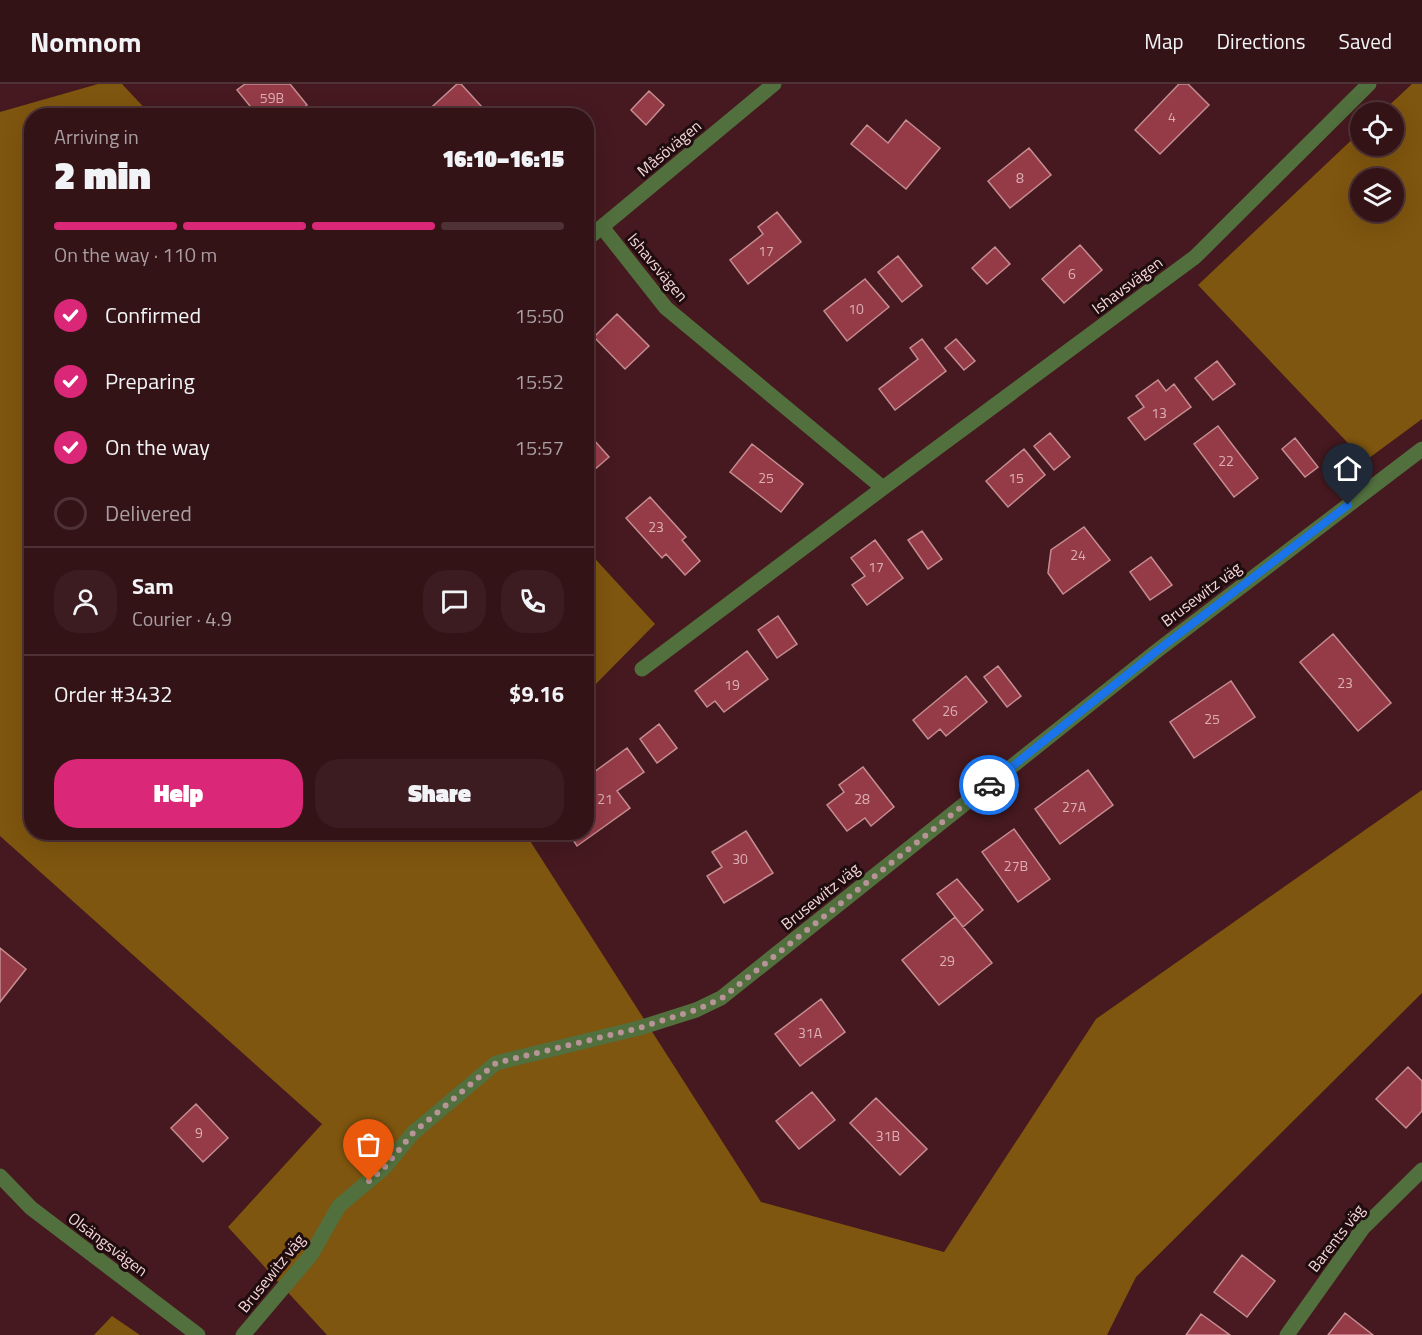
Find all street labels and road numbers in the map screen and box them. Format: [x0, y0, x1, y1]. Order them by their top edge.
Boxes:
street label: Måsövägen [632, 114, 706, 182]
street label: Ishavsvägen [622, 227, 694, 307]
street label: Ishavsvägen [1087, 250, 1167, 320]
street label: Brusewitz väg [1156, 556, 1246, 632]
street label: Brusewitz väg [775, 857, 865, 935]
street label: Barents väg [1302, 1199, 1370, 1277]
street label: Olsängsvägen [63, 1206, 153, 1282]
street label: Brusewitz väg [232, 1228, 310, 1318]

